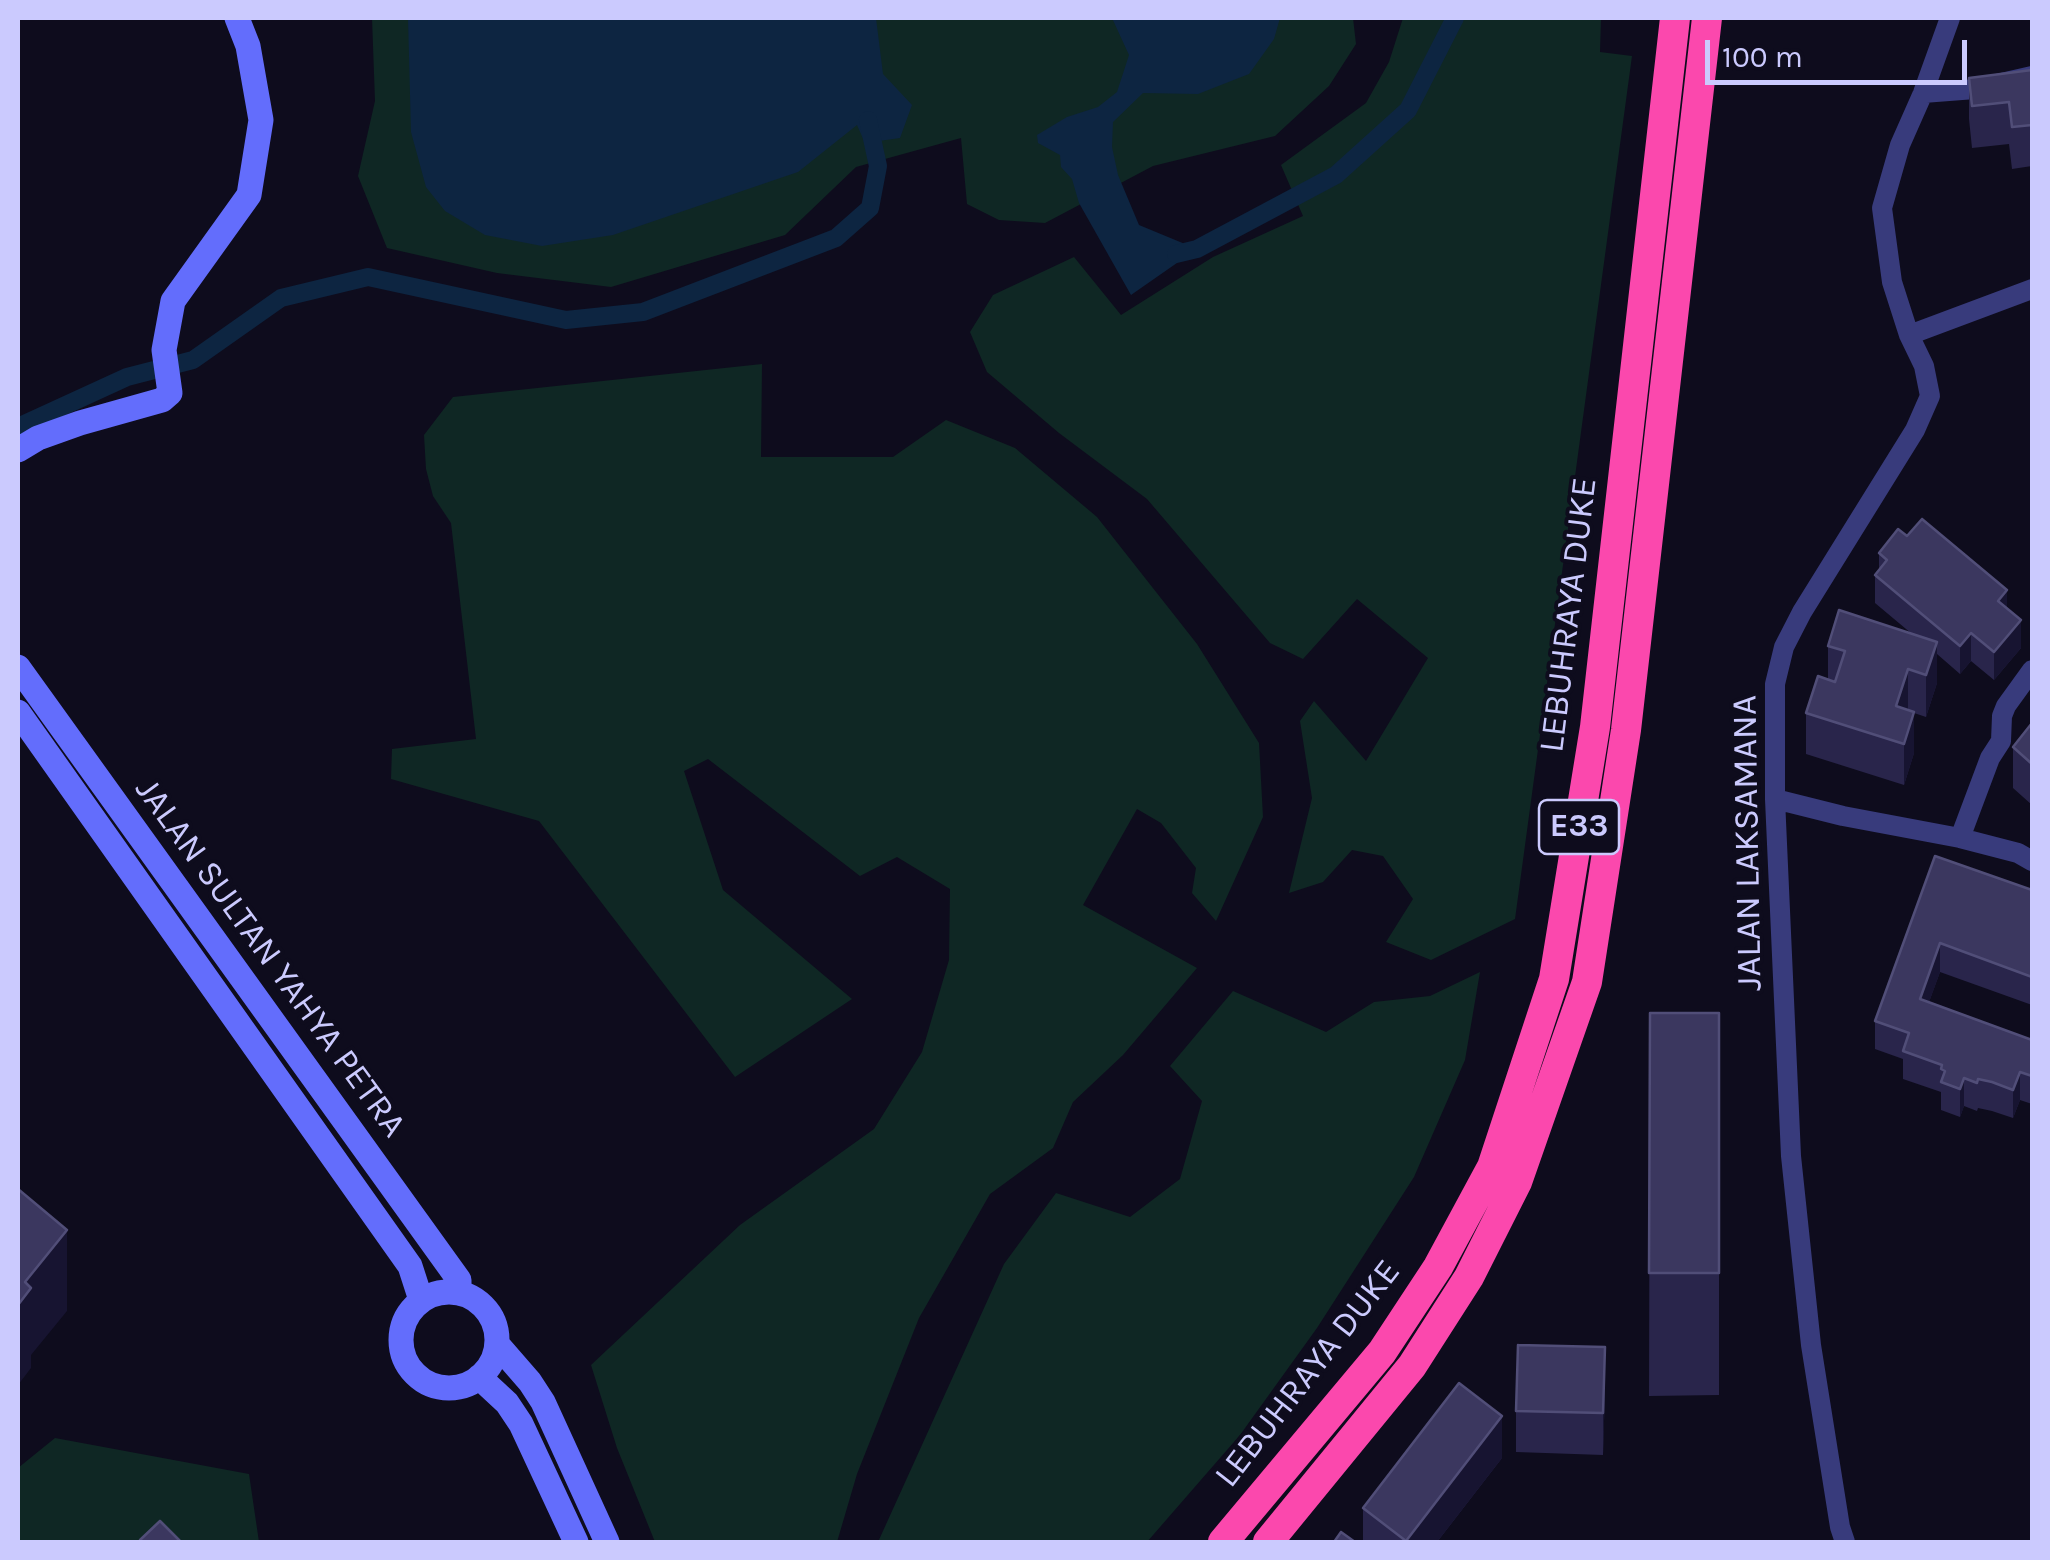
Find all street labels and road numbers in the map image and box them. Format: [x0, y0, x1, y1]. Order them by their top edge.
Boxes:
street label: LEBUHRAYA DUKE [1531, 475, 1607, 755]
street label: JALAN LAKSAMANA [1724, 695, 1772, 991]
street label: JALAN SULTAN YAHYA PETRA [126, 770, 414, 1146]
road number: E33 [1539, 800, 1619, 854]
street label: LEBUHRAYA DUKE [1206, 1252, 1410, 1496]

